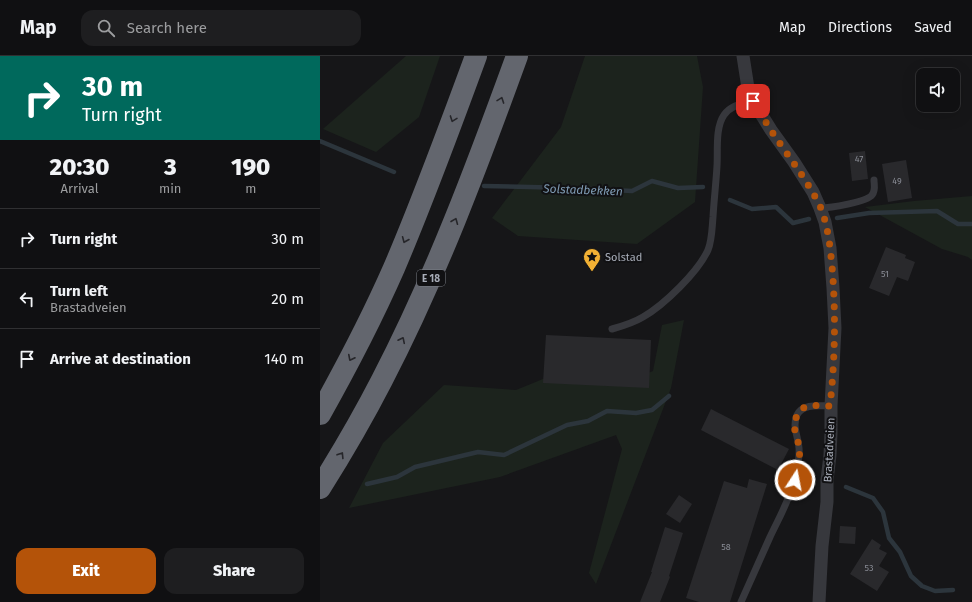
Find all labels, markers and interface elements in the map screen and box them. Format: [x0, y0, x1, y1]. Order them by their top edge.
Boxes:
search box [81, 10, 361, 46]
text: Map [20, 16, 57, 39]
icon: search [95, 17, 117, 39]
text: Search here [127, 19, 207, 37]
text: Map [779, 19, 806, 36]
text: Directions [828, 19, 892, 36]
text: Saved [914, 19, 952, 36]
map controls [916, 68, 960, 112]
button: sound [916, 68, 960, 112]
text: 30 m [82, 70, 143, 103]
icon: right [16, 72, 68, 124]
pin [736, 84, 770, 118]
icon: arrive [742, 90, 764, 112]
one-way arrow [496, 96, 505, 103]
text: Turn right [82, 104, 162, 126]
one-way arrow [449, 115, 457, 122]
text: 20:30 [50, 153, 109, 181]
text: 3 [164, 153, 177, 181]
text: 190 [231, 153, 270, 181]
house number: 47 [855, 154, 863, 164]
house number: 49 [892, 176, 902, 186]
text: Arrival [60, 181, 99, 196]
text: min [159, 181, 181, 196]
text: m [245, 181, 256, 196]
water label: Solstadbekken [542, 182, 623, 198]
one-way arrow [450, 218, 458, 225]
icon: right [16, 228, 38, 250]
text: Turn right [50, 230, 117, 248]
text: 30 m [271, 230, 304, 248]
one-way arrow [402, 236, 410, 243]
place icon: Solstad [582, 247, 602, 272]
place label: Solstad [605, 251, 642, 264]
house number: 51 [881, 269, 889, 279]
road number: E 18 [417, 270, 445, 286]
text: Turn left [50, 282, 108, 300]
icon: left [16, 288, 38, 310]
text: 20 m [271, 290, 304, 308]
text: Brastadveien [50, 300, 127, 315]
one-way arrow [397, 337, 405, 344]
icon: arrive [16, 348, 38, 370]
text: Arrive at destination [50, 350, 191, 368]
text: 140 m [264, 350, 304, 368]
one-way arrow [348, 354, 355, 361]
street label: Brastadveien [821, 417, 838, 483]
one-way arrow [336, 452, 343, 459]
position arrow [774, 459, 816, 501]
house number: 58 [721, 542, 731, 552]
button: Exit [16, 548, 156, 594]
button: Share [164, 548, 304, 594]
house number: 53 [865, 563, 873, 573]

